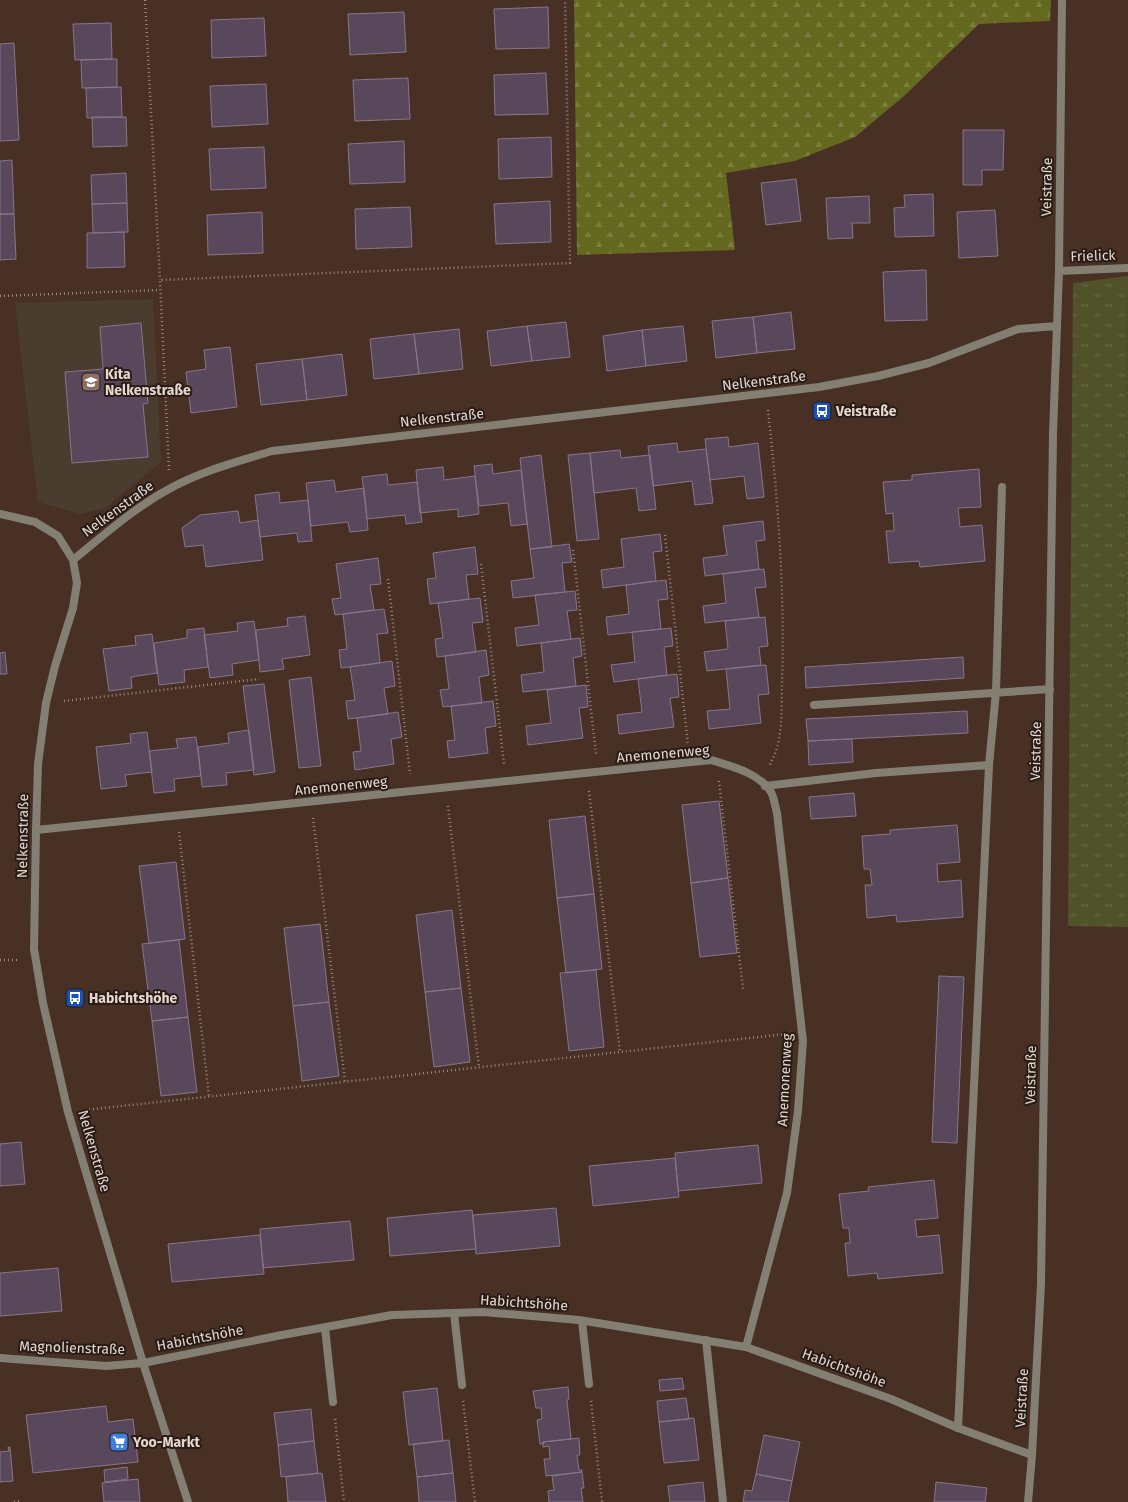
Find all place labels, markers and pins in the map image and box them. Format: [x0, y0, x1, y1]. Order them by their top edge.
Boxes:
place label: Kita Nelkenstraße [105, 366, 191, 399]
school or university icon: Kita Nelkenstraße [80, 371, 102, 393]
bus stop icon: Veistraße [811, 400, 833, 422]
place label: Veistraße [835, 403, 897, 420]
bus stop icon: Habichtshöhe [64, 987, 86, 1009]
place label: Habichtshöhe [89, 990, 178, 1007]
supermarket icon: Yoo-Markt [108, 1431, 130, 1453]
place label: Yoo-Markt [132, 1434, 200, 1451]

